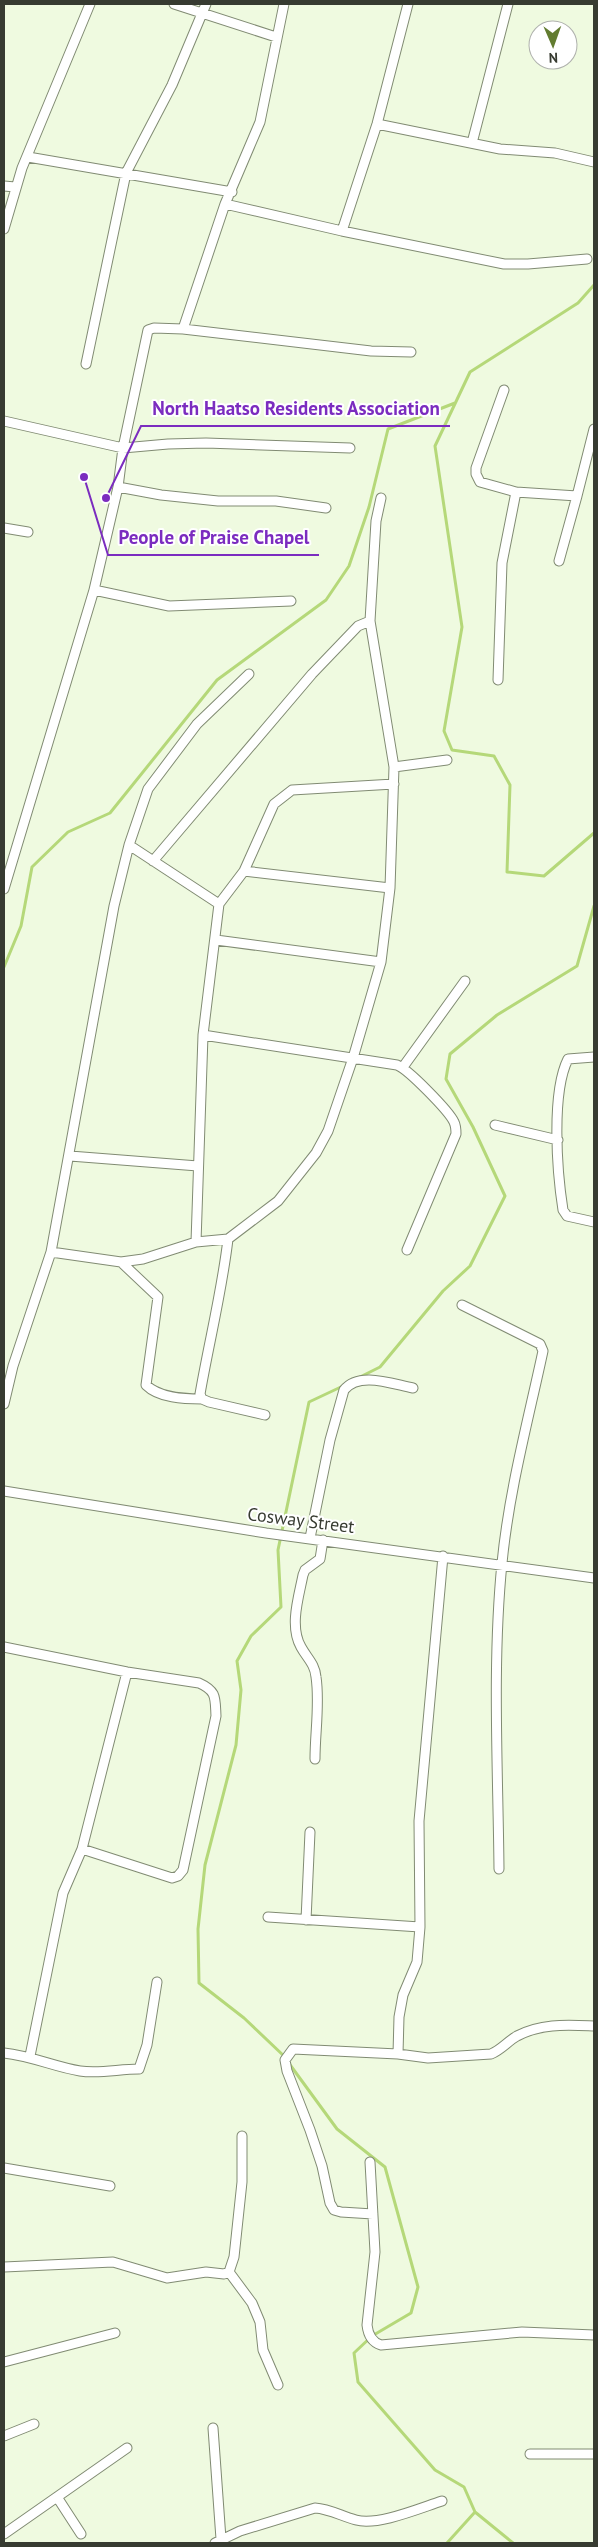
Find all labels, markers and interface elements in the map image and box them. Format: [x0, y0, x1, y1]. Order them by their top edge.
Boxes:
north arrow [528, 20, 578, 70]
text: N [549, 49, 558, 67]
callout: North Haatso Residents Association [141, 392, 450, 426]
text: North Haatso Residents Association [152, 396, 440, 420]
callout: People of Praise Chapel [108, 521, 319, 555]
text: People of Praise Chapel [119, 525, 310, 549]
street label: Cosway Street [246, 1502, 356, 1538]

